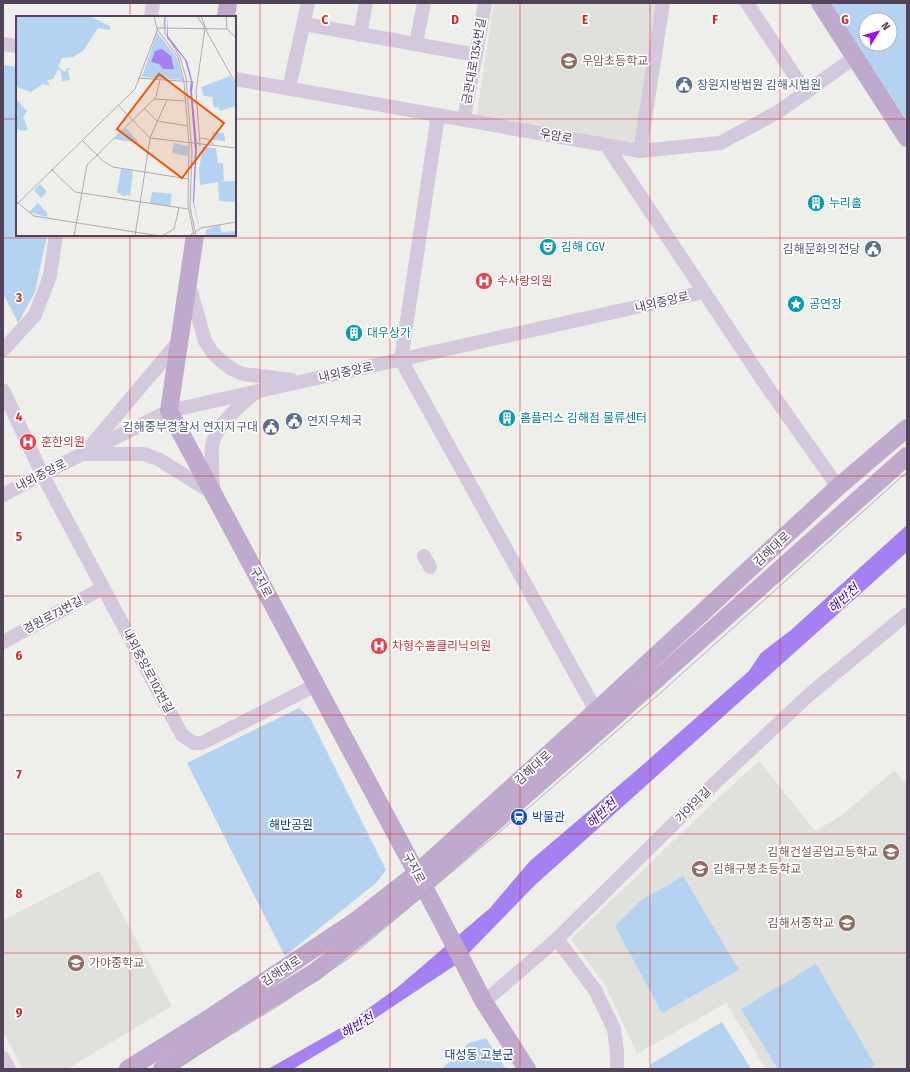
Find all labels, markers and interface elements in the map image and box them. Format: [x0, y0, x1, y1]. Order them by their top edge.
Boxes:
text: C [322, 12, 329, 27]
text: D [451, 12, 459, 27]
text: E [582, 12, 588, 27]
text: F [712, 12, 718, 27]
text: G [841, 12, 849, 27]
north arrow [858, 12, 898, 52]
inset map [16, 16, 236, 236]
street label: 금관대로1354번길 [459, 17, 489, 105]
text: N [878, 20, 893, 33]
school or university icon: 우암초등학교 [559, 51, 579, 71]
place label: 우암초등학교 [582, 54, 648, 68]
public building icon: 창원지방법원 김해시법원 [674, 75, 694, 95]
place label: 창원지방법원 김해시법원 [697, 78, 821, 92]
street label: 우암로 [538, 126, 574, 146]
building icon: 누리홀 [806, 193, 826, 213]
place label: 누리홀 [829, 196, 862, 210]
theatre icon: 김해 CGV [538, 237, 558, 257]
public building icon: 김해문화의전당 [863, 239, 883, 259]
place label: 김해 CGV [561, 240, 606, 254]
place label: 김해문화의전당 [783, 242, 860, 256]
hospital icon: 수사랑의원 [474, 271, 494, 291]
place label: 수사랑의원 [497, 274, 552, 288]
street label: 내외중앙로 [634, 289, 690, 315]
text: 3 [15, 290, 22, 305]
place icon: 공연장 [786, 294, 806, 314]
place label: 공연장 [809, 297, 842, 311]
building icon: 대우상가 [344, 323, 364, 343]
place label: 대우상가 [367, 326, 411, 340]
street label: 내외중앙로 [318, 359, 374, 385]
building icon: 홈플러스 김해점 물류센터 [497, 408, 517, 428]
text: 4 [16, 409, 23, 424]
public building icon: 연지우체국 [284, 411, 304, 431]
place label: 홈플러스 김해점 물류센터 [520, 411, 647, 425]
place label: 연지우체국 [307, 414, 362, 428]
public building icon: 김해중부경찰서 연지지구대 [261, 417, 281, 437]
place label: 김해중부경찰서 연지지구대 [123, 420, 258, 434]
hospital icon: 훈한의원 [18, 432, 38, 452]
place label: 훈한의원 [41, 435, 85, 449]
street label: 내외중앙로 [13, 456, 69, 494]
text: 5 [16, 529, 22, 544]
street label: 김해대로 [751, 529, 793, 569]
street label: 구지로 [247, 564, 275, 600]
water label: 해반천 [825, 580, 862, 616]
street label: 경원로73번길 [21, 593, 85, 637]
street label: 내외중앙로102번길 [120, 626, 176, 716]
hospital icon: 차형수홈클리닉의원 [369, 636, 389, 656]
place label: 차형수홈클리닉의원 [392, 639, 491, 653]
text: 6 [16, 648, 23, 663]
street label: 김해대로 [512, 748, 554, 788]
text: 7 [16, 767, 22, 782]
street label: 가야의길 [672, 784, 714, 826]
water label: 해반천 [583, 795, 620, 831]
station icon: 박물관 [509, 807, 529, 827]
place label: 박물관 [532, 810, 565, 824]
park label: 해반공원 [269, 818, 313, 832]
school or university icon: 김해건설공업고등학교 [881, 842, 901, 862]
place label: 김해건설공업고등학교 [768, 845, 878, 859]
street label: 구지로 [400, 850, 428, 886]
school or university icon: 김해구봉초등학교 [690, 859, 710, 879]
place label: 김해구봉초등학교 [713, 862, 801, 876]
text: 8 [16, 886, 23, 901]
school or university icon: 김해서중학교 [837, 913, 857, 933]
place label: 김해서중학교 [768, 916, 834, 930]
school or university icon: 가야중학교 [66, 953, 86, 973]
street label: 김해대로 [259, 953, 303, 989]
place label: 가야중학교 [89, 956, 144, 970]
text: 9 [16, 1005, 23, 1020]
water label: 해반천 [338, 1009, 377, 1041]
park label: 대성동 고분군 [444, 1048, 514, 1062]

